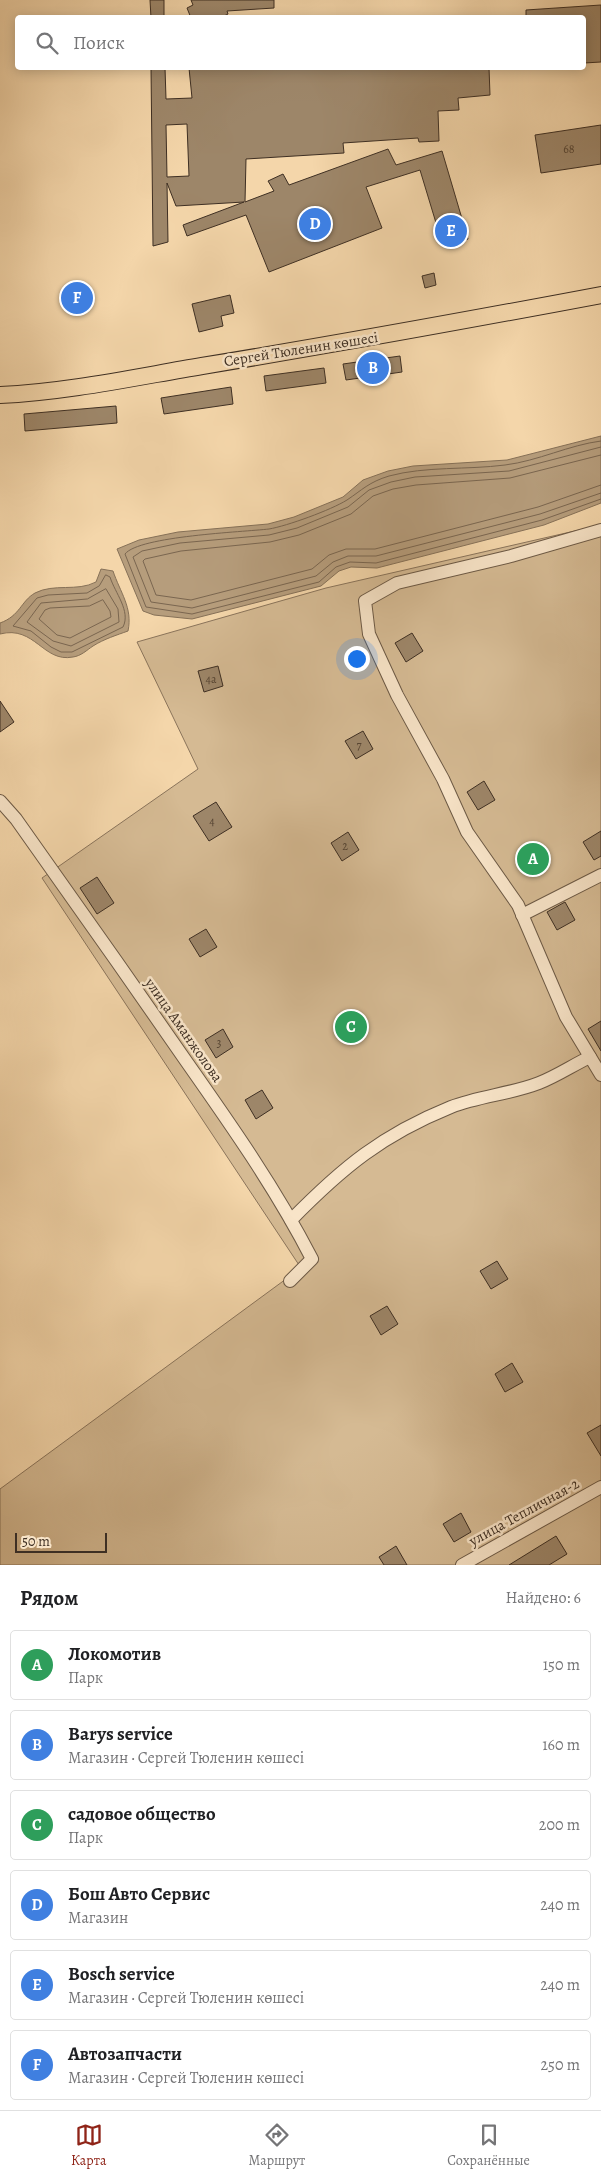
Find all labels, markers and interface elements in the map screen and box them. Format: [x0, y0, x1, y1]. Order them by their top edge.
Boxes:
search box [15, 15, 586, 70]
icon: search [33, 29, 61, 57]
text: Поиск [73, 30, 125, 56]
house number: 68 [563, 141, 575, 157]
pin: D [299, 205, 331, 243]
pin: E [435, 212, 467, 250]
pin: F [61, 279, 93, 317]
street label: Сергей Тюленин көшесі [222, 327, 380, 371]
pin: B [357, 349, 389, 387]
your location [344, 646, 370, 672]
house number: 4а [206, 671, 217, 687]
house number: 7 [356, 737, 362, 753]
house number: 4 [209, 813, 215, 829]
house number: 2 [342, 838, 348, 854]
pin: A [517, 840, 549, 878]
street label: улица Аманжолова [140, 973, 228, 1086]
pin: C [335, 1008, 367, 1046]
house number: 3 [217, 1035, 222, 1051]
street label: улица Тепличная-2 [464, 1473, 583, 1551]
scale bar [15, 1530, 108, 1553]
text: 50 m [22, 1532, 50, 1551]
text: Рядом [20, 1584, 78, 1612]
text: Найдено: 6 [506, 1587, 581, 1609]
text: Локомотив [68, 1641, 161, 1667]
text: A [32, 1654, 42, 1676]
text: 150 m [543, 1654, 580, 1676]
text: Парк [68, 1667, 103, 1689]
text: Barys service [68, 1721, 173, 1747]
text: B [32, 1734, 42, 1756]
text: 160 m [542, 1734, 580, 1756]
text: Магазин · Сергей Тюленин көшесі [68, 1747, 304, 1769]
text: садовое общество [68, 1801, 216, 1827]
text: C [32, 1814, 42, 1836]
text: 200 m [539, 1814, 580, 1836]
text: Парк [68, 1827, 103, 1849]
text: Бош Авто Сервис [68, 1881, 210, 1907]
text: D [31, 1894, 43, 1916]
text: 240 m [540, 1894, 580, 1916]
text: Магазин [68, 1907, 128, 1929]
text: Bosch service [68, 1961, 175, 1987]
text: E [32, 1974, 42, 1996]
text: 240 m [540, 1974, 580, 1996]
text: Магазин · Сергей Тюленин көшесі [68, 1987, 304, 2009]
text: Автозапчасти [68, 2041, 182, 2067]
text: F [33, 2054, 41, 2076]
text: 250 m [541, 2054, 580, 2076]
text: Магазин · Сергей Тюленин көшесі [68, 2067, 304, 2089]
tab: Карта [71, 2121, 106, 2170]
tab: Маршрут [249, 2121, 305, 2170]
tab: Сохранённые [447, 2121, 530, 2170]

